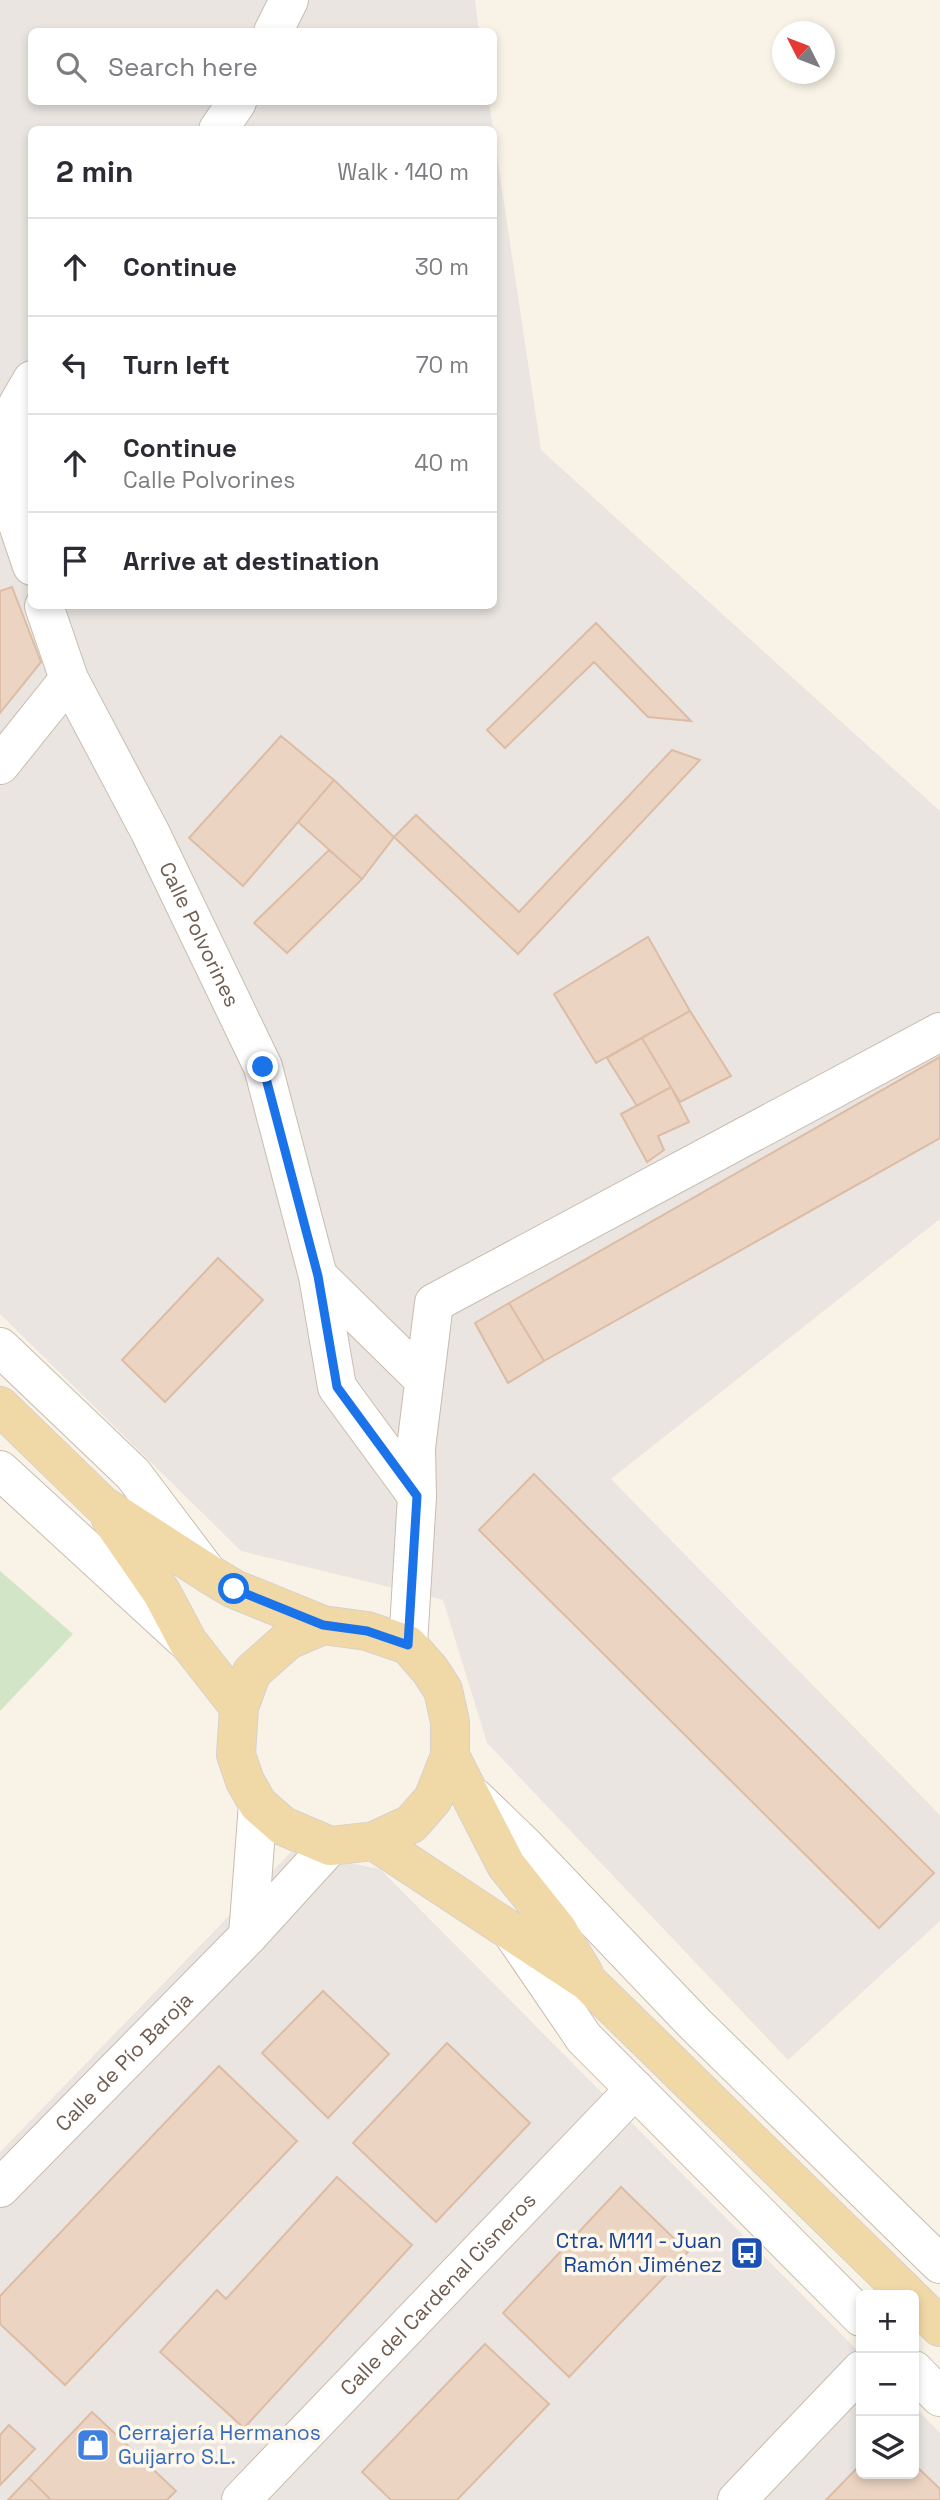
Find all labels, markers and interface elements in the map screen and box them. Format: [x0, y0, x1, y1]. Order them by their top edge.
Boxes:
north arrow [772, 21, 835, 84]
search box [28, 28, 497, 105]
icon: search [52, 48, 90, 86]
text: Search here [108, 50, 258, 84]
text: 2 min [56, 152, 134, 191]
text: Walk · 140 m [337, 157, 469, 187]
icon: ahead [56, 248, 94, 286]
text: Continue [123, 250, 237, 284]
text: 30 m [415, 252, 469, 282]
icon: left [56, 346, 94, 384]
text: Turn left [123, 348, 230, 382]
text: 70 m [416, 350, 469, 380]
text: Continue [123, 431, 237, 465]
icon: ahead [56, 444, 94, 482]
text: 40 m [414, 448, 469, 478]
text: Calle Polvorines [123, 465, 295, 495]
icon: arrive [56, 542, 94, 580]
text: Arrive at destination [123, 544, 380, 578]
street label: Calle Polvorines [153, 857, 246, 1011]
route end [247, 1051, 278, 1082]
route start [218, 1573, 249, 1604]
street label: Calle de Pío Baroja [49, 1986, 198, 2137]
street label: Calle del Cardenal Cisneros [334, 2187, 542, 2401]
place label: Ctra. M111 - Juan Ramón Jiménez [556, 2227, 722, 2278]
bus stop icon: Ctra. M111 - Juan Ramón Jiménez [728, 2234, 766, 2272]
map controls [856, 2290, 919, 2479]
button: + [856, 2290, 919, 2353]
button: − [856, 2353, 919, 2416]
button: layers [856, 2416, 919, 2479]
place label: Cerrajería Hermanos Guijarro S.L. [118, 2419, 321, 2470]
shop icon: Cerrajería Hermanos Guijarro S.L. [74, 2426, 112, 2464]

